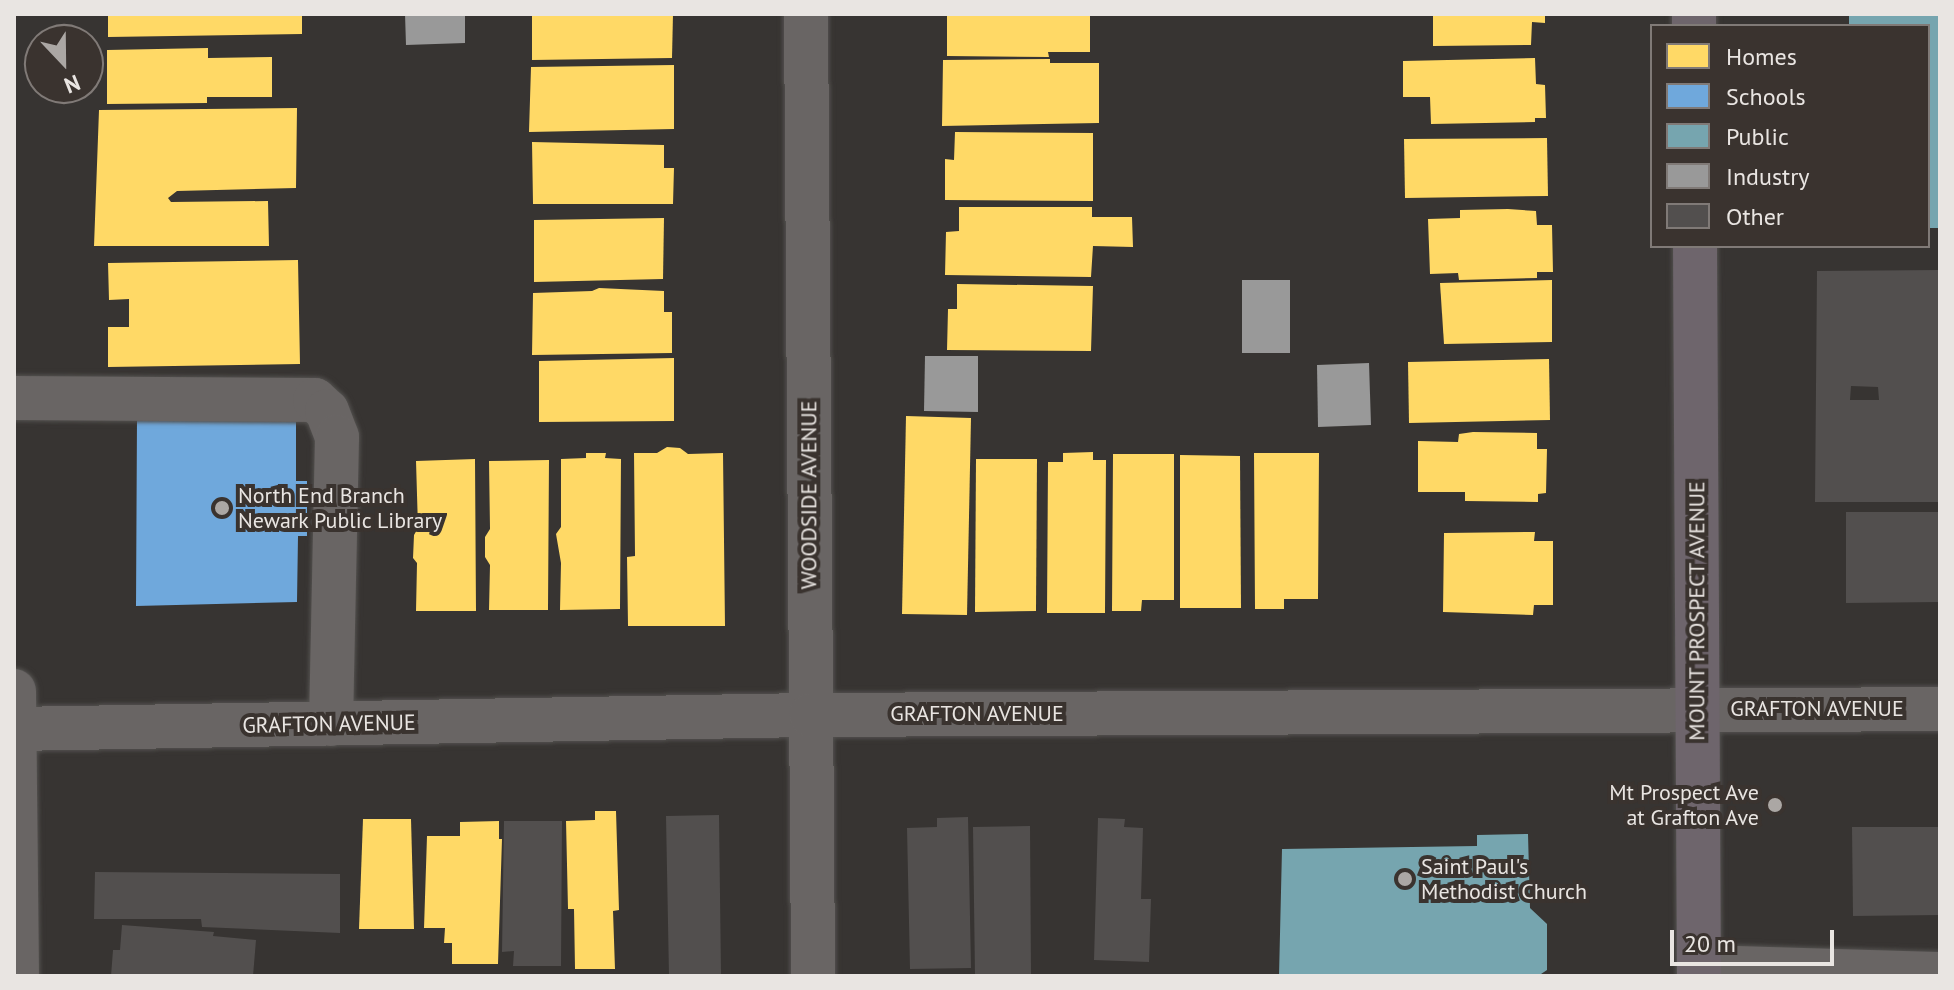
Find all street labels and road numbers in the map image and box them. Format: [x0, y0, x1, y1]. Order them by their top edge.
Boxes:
street label: WOODSIDE AVENUE [796, 400, 822, 590]
street label: MOUNT PROSPECT AVENUE [1684, 480, 1710, 742]
street label: GRAFTON AVENUE [1730, 696, 1904, 722]
street label: GRAFTON AVENUE [890, 701, 1064, 727]
street label: GRAFTON AVENUE [242, 709, 416, 739]

